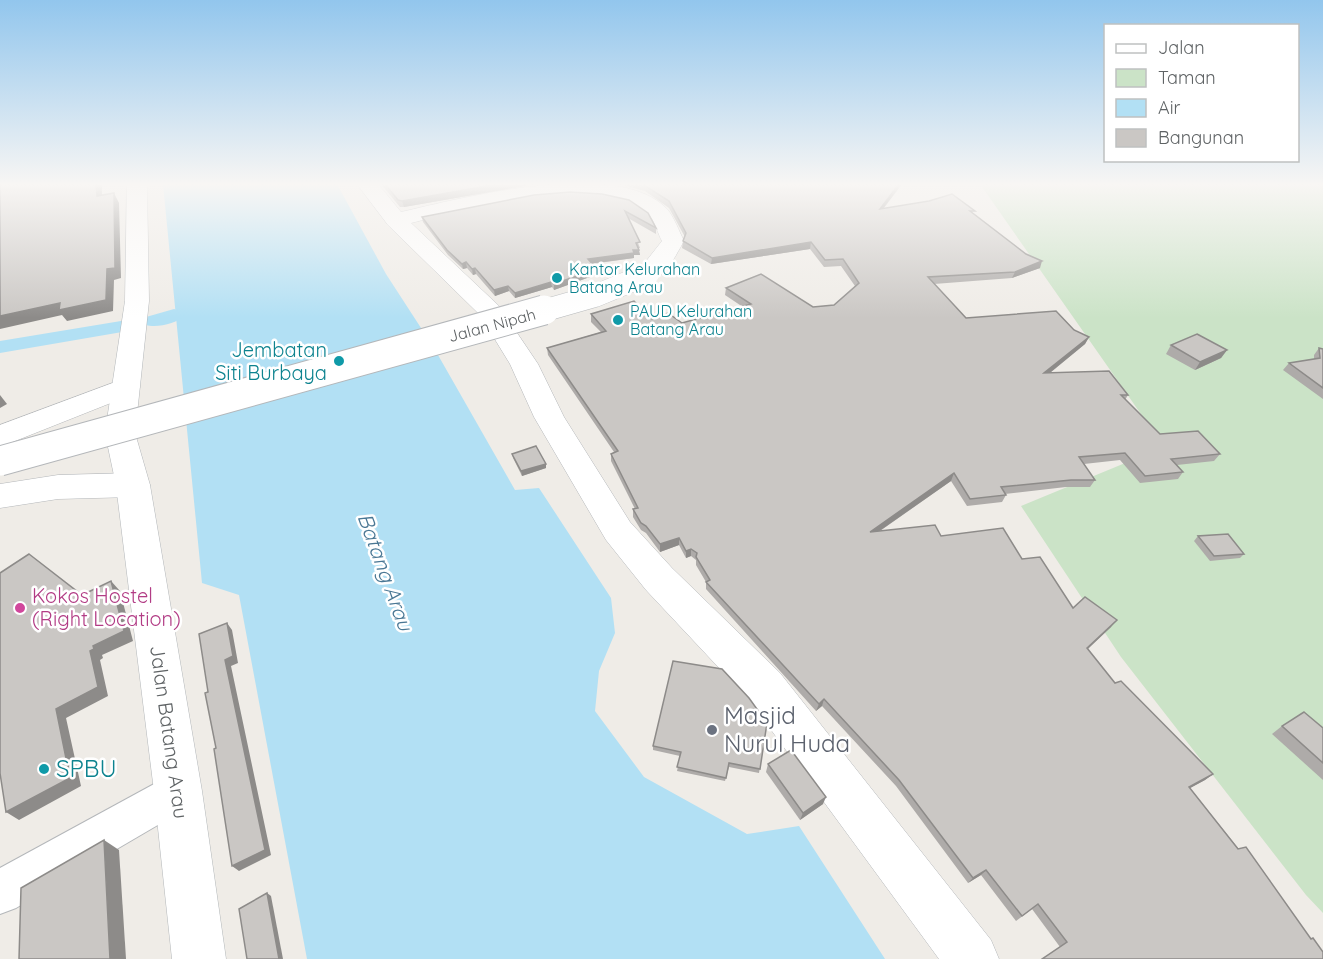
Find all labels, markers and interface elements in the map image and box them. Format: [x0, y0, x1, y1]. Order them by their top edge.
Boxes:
legend [1104, 24, 1299, 162]
text: Jalan [1158, 36, 1205, 59]
text: Taman [1158, 66, 1216, 89]
text: Air [1158, 96, 1180, 119]
text: Bangunan [1158, 126, 1244, 149]
place label: Kantor Kelurahan Batang Arau [569, 259, 700, 297]
marker: Kantor Kelurahan Batang Arau [550, 271, 564, 285]
place label: PAUD Kelurahan Batang Arau [630, 301, 752, 339]
street label: Jalan Nipah [446, 304, 538, 346]
marker: PAUD Kelurahan Batang Arau [611, 313, 625, 327]
place label: Jembatan Siti Burbaya [215, 337, 327, 385]
marker: Jembatan Siti Burbaya [332, 354, 346, 368]
water label: Batang Arau [353, 509, 420, 635]
place label: Kokos Hostel (Right Location) [32, 583, 181, 631]
marker: Kokos Hostel (Right Location) [13, 601, 27, 615]
street label: Jalan Batang Arau [145, 644, 194, 820]
place label: Masjid Nurul Huda [724, 700, 850, 758]
marker: Masjid Nurul Huda [705, 723, 719, 737]
place label: SPBU [56, 753, 117, 783]
marker: SPBU [37, 762, 51, 776]

